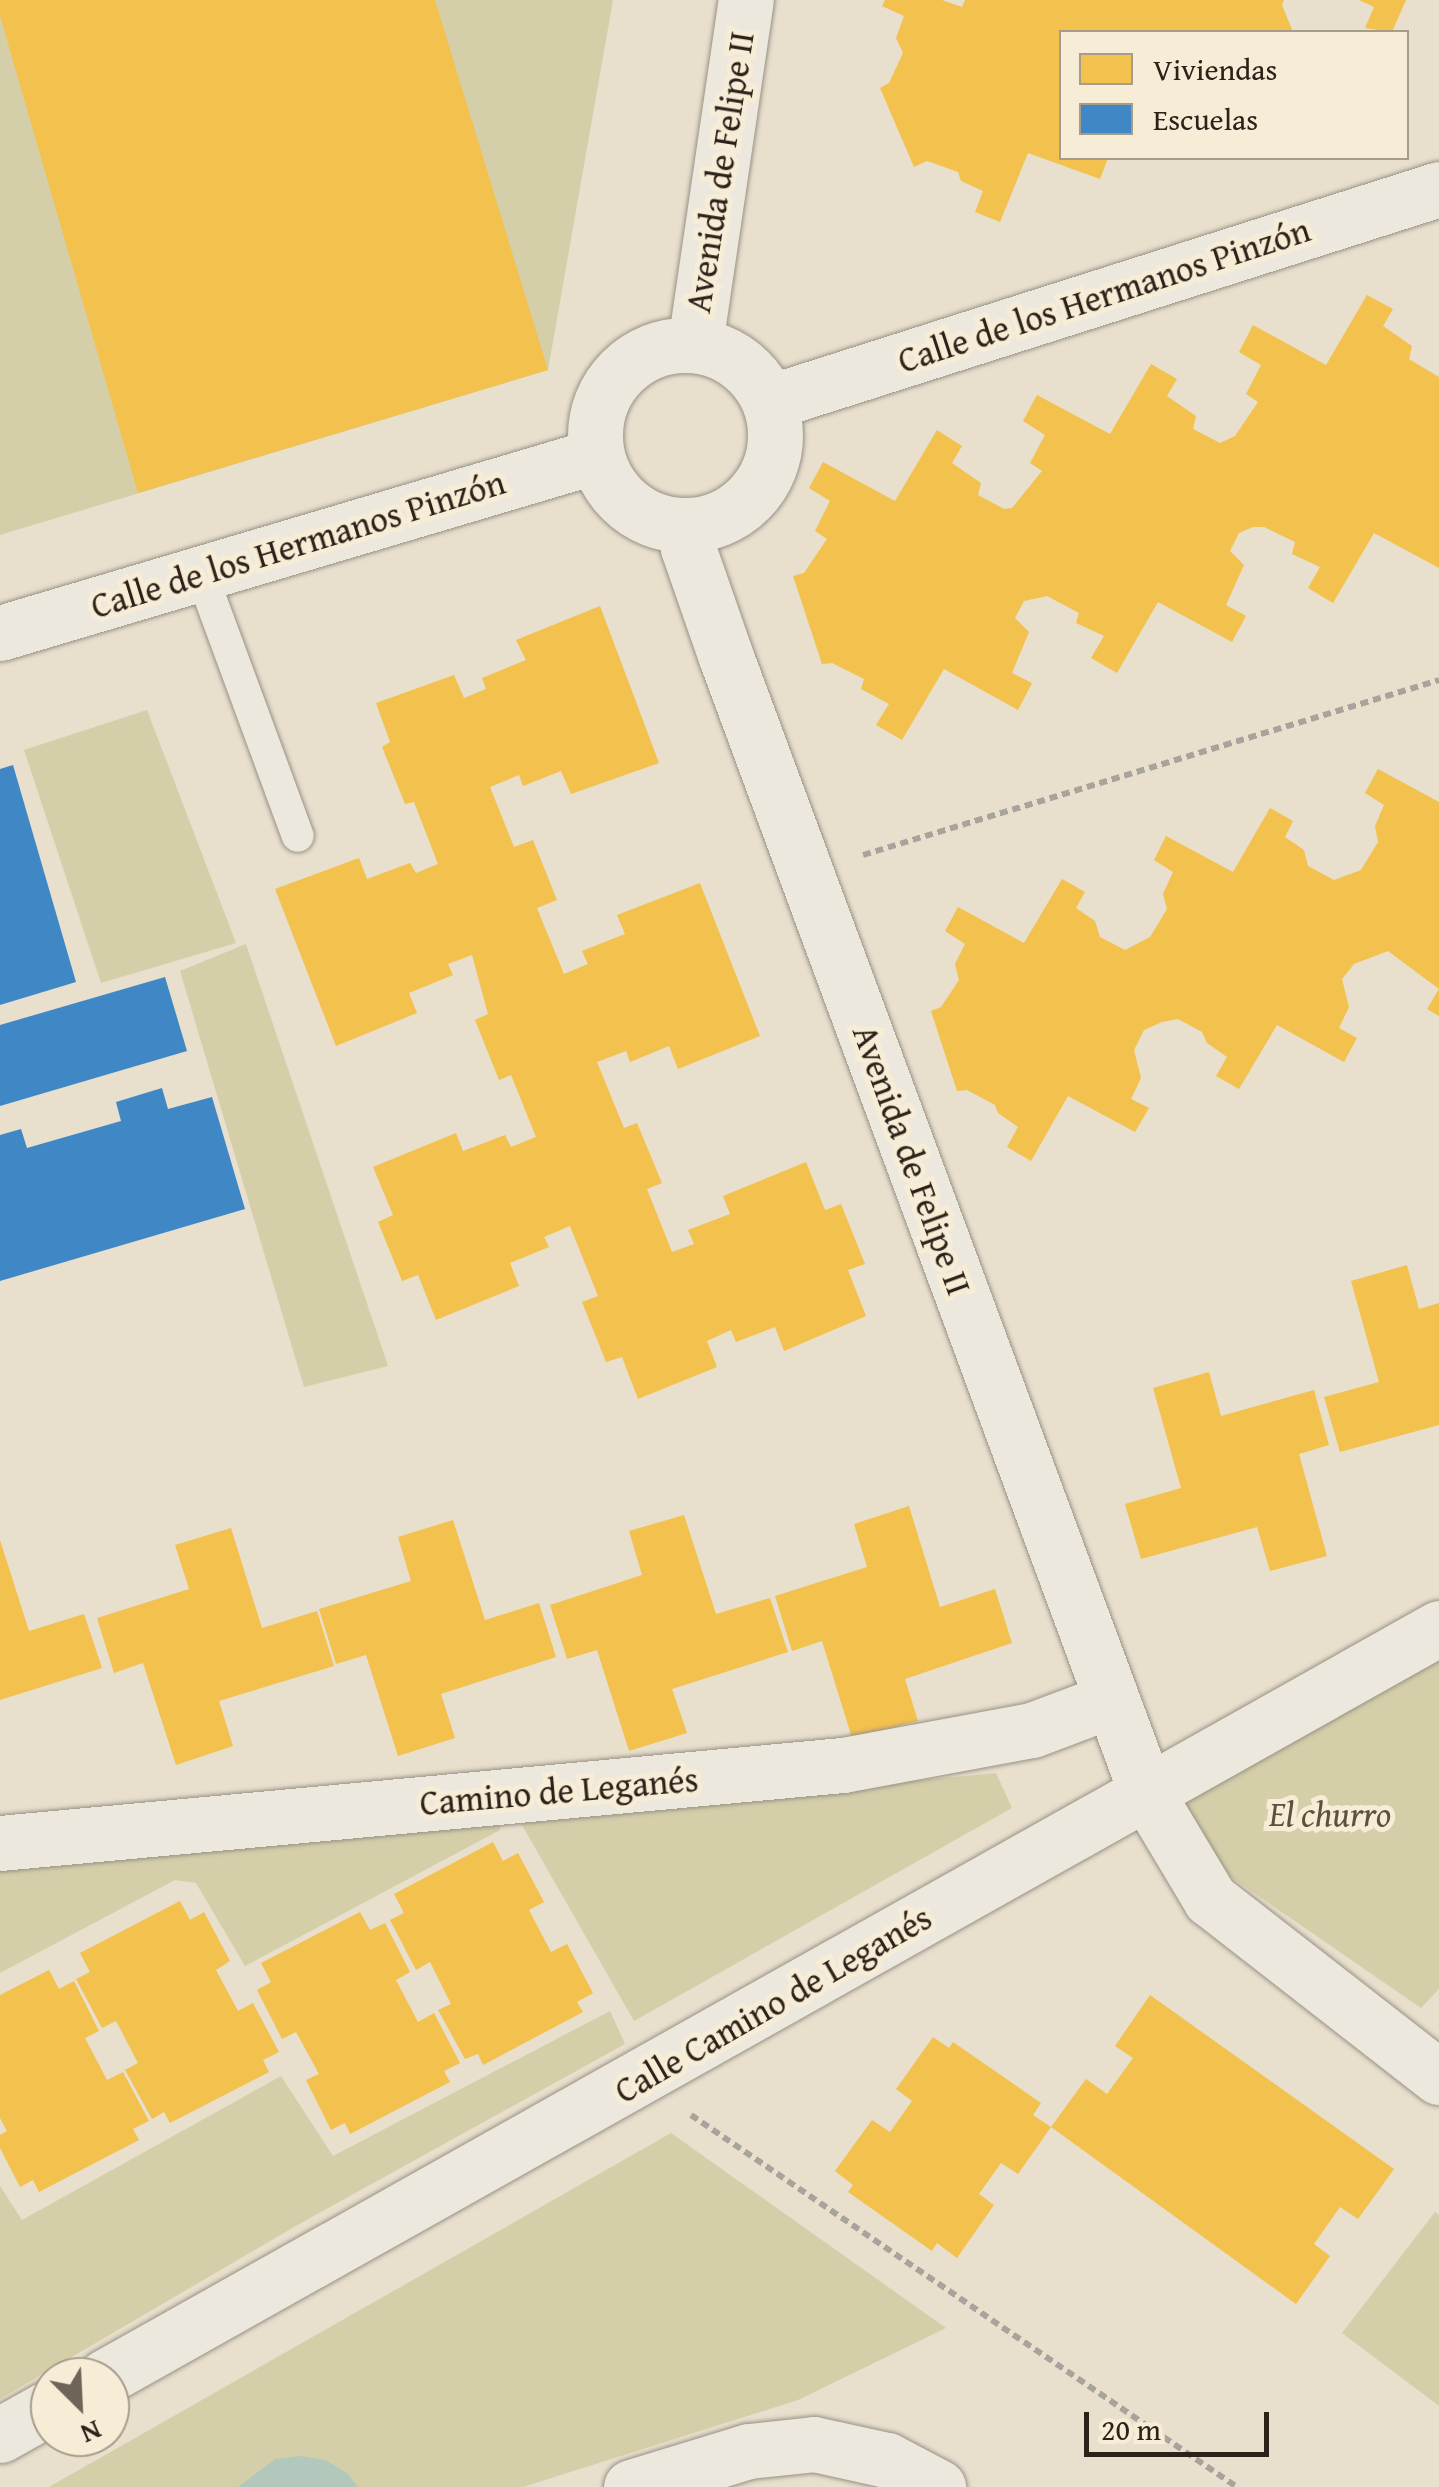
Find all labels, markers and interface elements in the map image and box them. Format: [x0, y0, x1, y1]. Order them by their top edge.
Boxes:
street label: Avenida de Felipe II [677, 28, 763, 316]
legend [1059, 30, 1409, 160]
text: Viviendas [1153, 47, 1277, 91]
text: Escuelas [1153, 97, 1258, 141]
street label: Calle de los Hermanos Pinzón [893, 208, 1315, 382]
street label: Calle de los Hermanos Pinzón [86, 461, 510, 627]
street label: Avenida de Felipe II [844, 1019, 980, 1301]
street label: Camino de Leganés [418, 1758, 700, 1824]
park label: El churro [1269, 1793, 1391, 1835]
street label: Calle Camino de Leganés [607, 1896, 939, 2112]
north arrow [30, 2357, 130, 2457]
scale bar [1089, 2392, 1274, 2454]
text: 20 m [1101, 2407, 1161, 2451]
text: N [75, 2411, 108, 2456]

